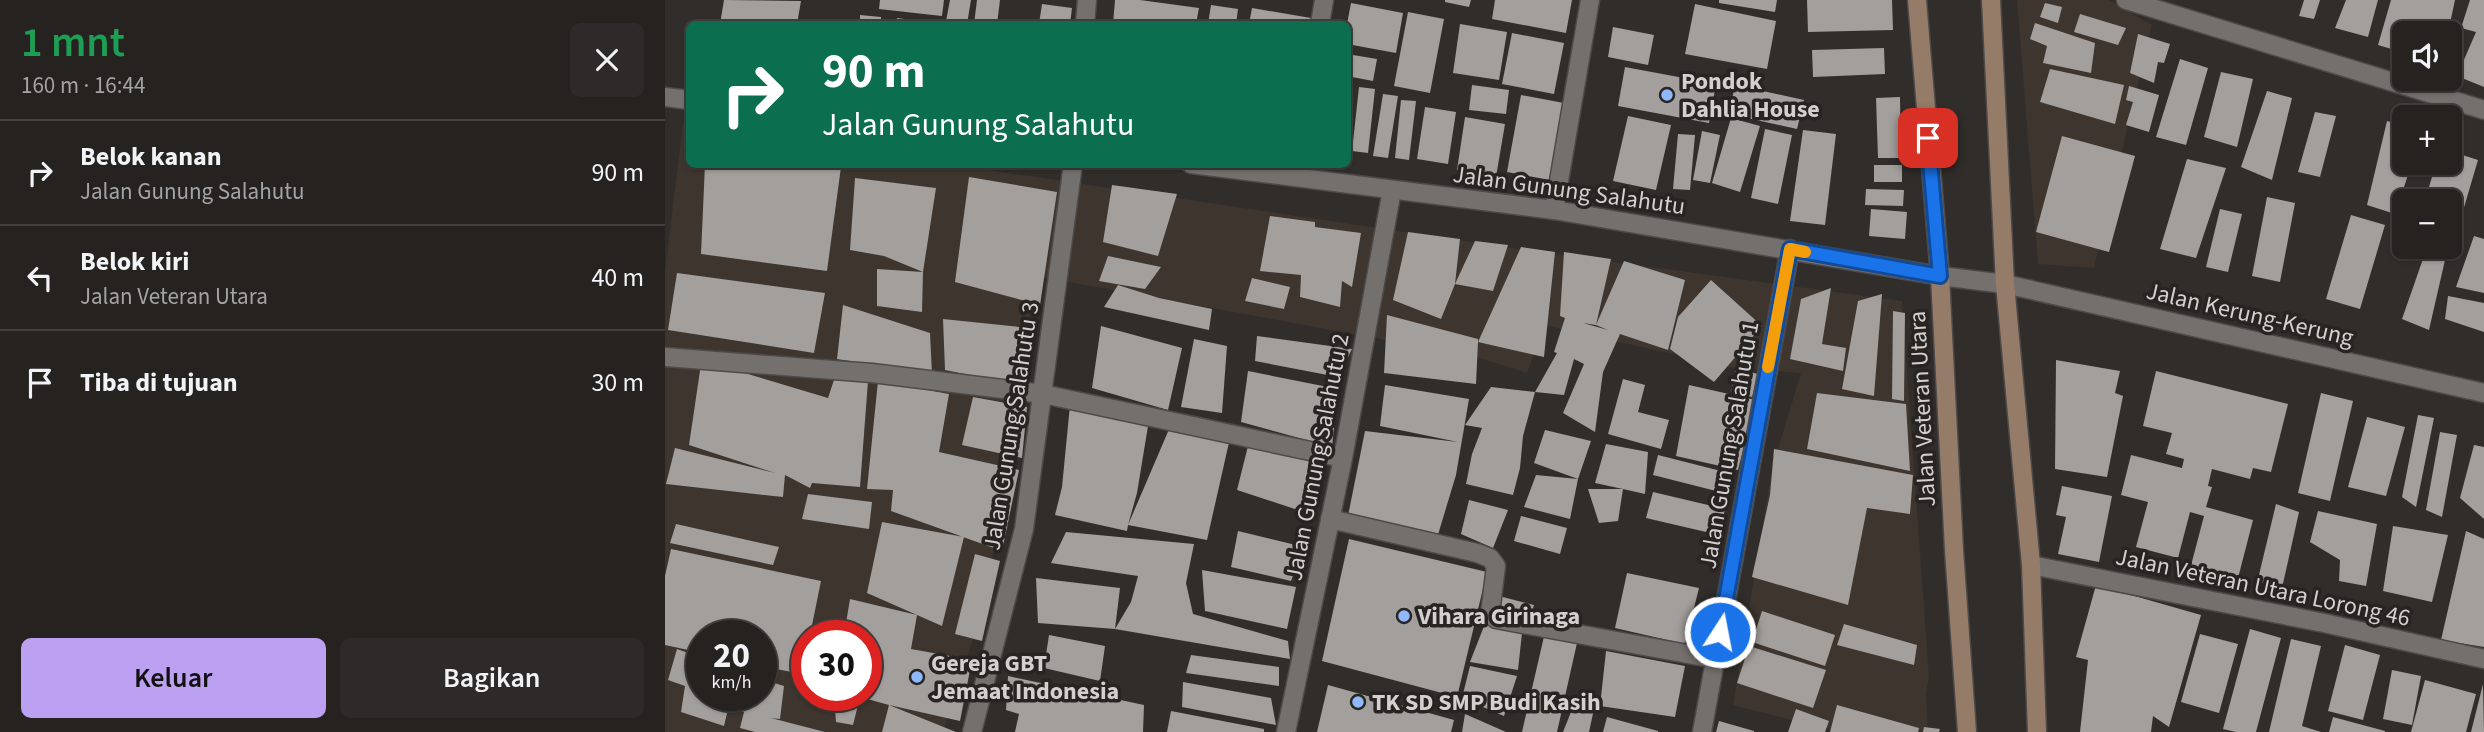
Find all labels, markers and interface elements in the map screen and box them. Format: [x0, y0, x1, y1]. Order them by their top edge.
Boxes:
text: 1 mnt [21, 13, 125, 73]
map controls [2392, 21, 2462, 259]
button: sound [2392, 21, 2462, 91]
button: close [570, 23, 644, 97]
text: 90 m [822, 37, 926, 107]
icon: right [707, 49, 798, 140]
place label: Pondok Dahlia House [1681, 64, 1820, 127]
text: 160 m · 16:44 [21, 69, 145, 102]
marker: Pondok Dahlia House [1659, 87, 1675, 103]
text: Jalan Gunung Salahutu [822, 102, 1134, 148]
button: + [2392, 105, 2462, 175]
pin [1898, 108, 1958, 168]
icon: arrive [1909, 119, 1947, 157]
text: Belok kanan [80, 138, 222, 175]
icon: right [21, 154, 59, 192]
text: 90 m [591, 154, 644, 191]
street label: Jalan Gunung Salahutu [1451, 157, 1687, 224]
text: Jalan Gunung Salahutu [80, 175, 304, 208]
button: − [2392, 189, 2462, 259]
text: Belok kiri [80, 243, 189, 280]
icon: left [21, 259, 59, 297]
text: 40 m [591, 259, 644, 296]
street label: Jalan Kerung-Kerung [2143, 274, 2357, 355]
text: Jalan Veteran Utara [80, 280, 268, 313]
street label: Jalan Gunung Salahutu 3 [975, 299, 1048, 553]
street label: Jalan Veteran Utara [1900, 310, 1945, 508]
street label: Jalan Gunung Salahutu 1 [1690, 318, 1769, 572]
street label: Jalan Gunung Salahutu 2 [1276, 331, 1359, 584]
icon: arrive [21, 364, 59, 402]
text: Tiba di tujuan [80, 364, 238, 401]
text: 30 m [591, 364, 644, 401]
street label: Jalan Veteran Utara Lorong 46 [2112, 539, 2413, 636]
position arrow [1683, 595, 1757, 669]
place label: Vihara Girinaga [1417, 599, 1580, 634]
marker: Vihara Girinaga [1396, 608, 1412, 624]
speed limit sign: 30 [791, 620, 882, 711]
text: 20 [713, 631, 750, 681]
button: Keluar [21, 638, 326, 718]
button: Bagikan [340, 638, 644, 718]
place label: Gereja GBT Jemaat Indonesia [931, 646, 1119, 709]
marker: Gereja GBT Jemaat Indonesia [909, 669, 925, 685]
text: km/h [712, 670, 751, 695]
place label: TK SD SMP Budi Kasih [1372, 685, 1601, 720]
marker: TK SD SMP Budi Kasih [1350, 694, 1366, 710]

